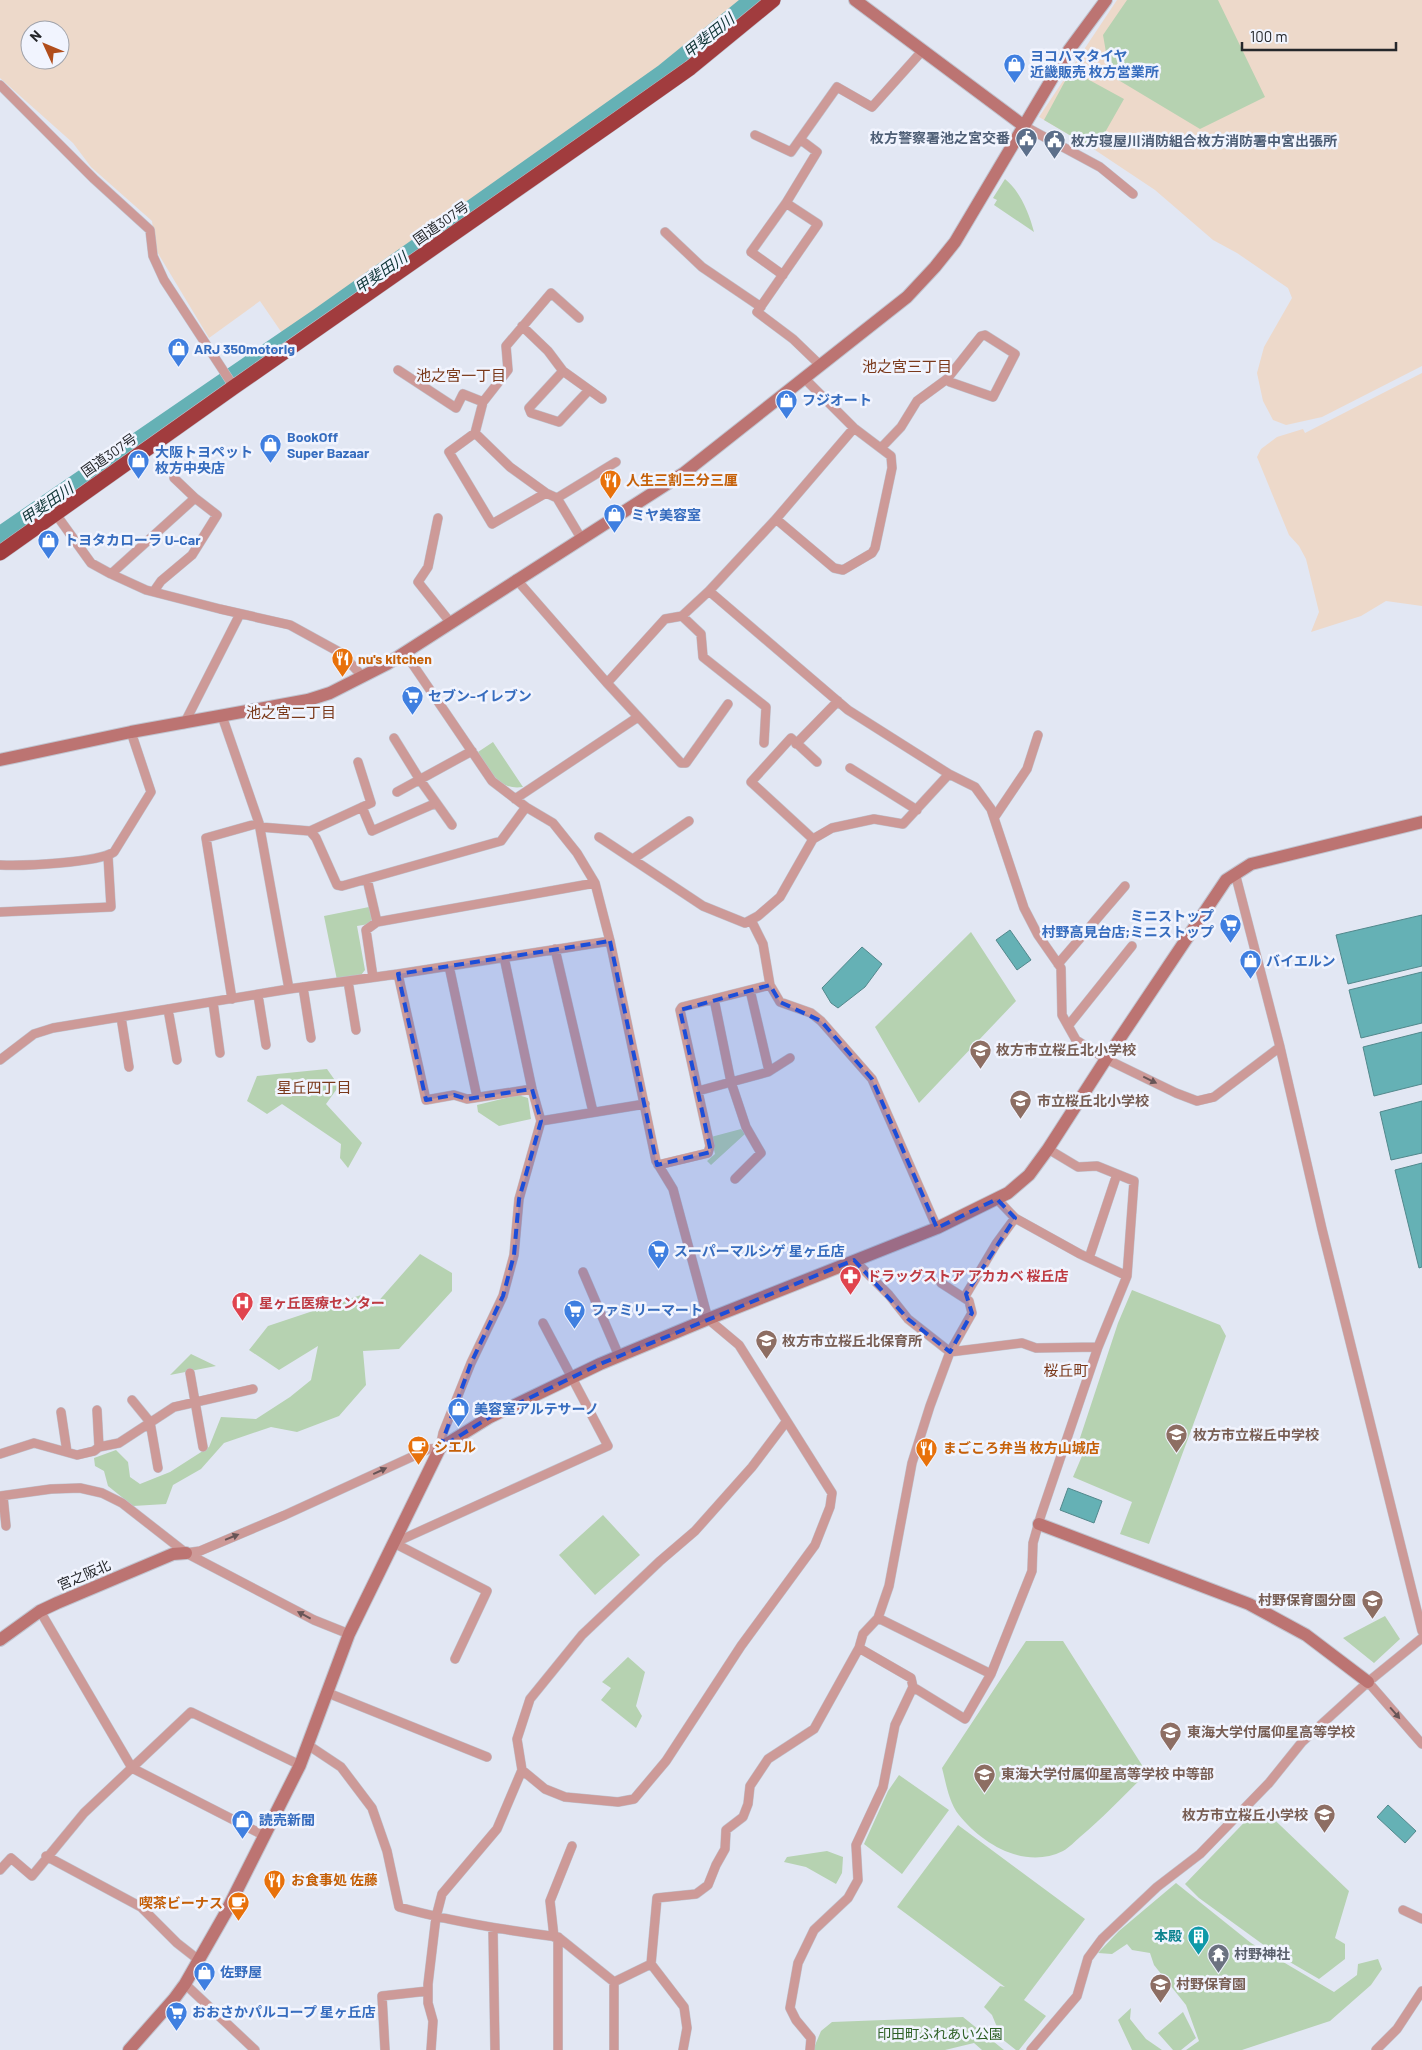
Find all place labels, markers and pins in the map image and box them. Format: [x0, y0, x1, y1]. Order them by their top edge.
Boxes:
place label: ヨコハマタイヤ 近畿販売 枚方営業所 [1030, 47, 1159, 80]
shop icon: ヨコハマタイヤ 近畿販売 枚方営業所 [1002, 52, 1026, 83]
public building icon: 枚方警察署池之宮交番 [1014, 126, 1038, 157]
place label: 枚方警察署池之宮交番 [870, 129, 1010, 146]
public building icon: 枚方寝屋川消防組合枚方消防署中宮出張所 [1043, 129, 1067, 160]
place label: 枚方寝屋川消防組合枚方消防署中宮出張所 [1071, 132, 1337, 149]
shop icon: ARJ 350motorig [166, 337, 190, 368]
place label: ARJ 350motorig [194, 340, 295, 357]
shop icon: フジオート [774, 388, 798, 419]
place label: フジオート [802, 391, 872, 408]
place label: BookOff Super Bazaar [287, 428, 370, 461]
shop icon: BookOff Super Bazaar [259, 433, 283, 464]
place label: 大阪トヨペット 枚方中央店 [155, 443, 253, 476]
shop icon: 大阪トヨペット 枚方中央店 [127, 448, 151, 479]
restaurant icon: 人生三割三分三厘 [598, 468, 622, 499]
place label: 人生三割三分三厘 [626, 471, 738, 488]
shop icon: ミヤ美容室 [603, 503, 627, 534]
place label: ミヤ美容室 [631, 506, 701, 523]
shop icon: トヨタカローラ U-Car [36, 528, 60, 559]
place label: トヨタカローラ U-Car [64, 531, 201, 548]
restaurant icon: nu's kitchen [330, 647, 354, 678]
place label: nu's kitchen [358, 650, 432, 667]
supermarket icon: セブン-イレブン [400, 684, 424, 715]
place label: セブン-イレブン [428, 687, 532, 704]
place label: ミニストップ 村野高見台店;ミニストップ [1042, 907, 1214, 940]
supermarket icon: ミニストップ 村野高見台店;ミニストップ [1218, 912, 1242, 943]
shop icon: バイエルン [1238, 949, 1262, 980]
place label: バイエルン [1266, 952, 1336, 969]
school or university icon: 枚方市立桜丘北小学校 [968, 1038, 992, 1069]
place label: 枚方市立桜丘北小学校 [996, 1041, 1136, 1058]
school or university icon: 市立桜丘北小学校 [1009, 1089, 1033, 1120]
place label: 市立桜丘北小学校 [1037, 1092, 1149, 1109]
supermarket icon: スーパーマルシゲ 星ヶ丘店 [646, 1239, 670, 1270]
place label: スーパーマルシゲ 星ヶ丘店 [674, 1242, 845, 1259]
pharmacy icon: ドラッグストア アカカベ 桜丘店 [839, 1264, 863, 1295]
place label: ドラッグストア アカカベ 桜丘店 [867, 1267, 1069, 1284]
hospital icon: 星ヶ丘医療センター [231, 1291, 255, 1322]
place label: 星ヶ丘医療センター [259, 1294, 385, 1311]
supermarket icon: ファミリーマート [563, 1298, 587, 1329]
place label: ファミリーマート [591, 1301, 703, 1318]
school or university icon: 枚方市立桜丘北保育所 [754, 1329, 778, 1360]
place label: 枚方市立桜丘北保育所 [782, 1332, 922, 1349]
shop icon: 美容室アルテサーノ [446, 1397, 470, 1428]
place label: 美容室アルテサーノ [474, 1400, 599, 1417]
school or university icon: 枚方市立桜丘中学校 [1165, 1423, 1189, 1454]
place label: 枚方市立桜丘中学校 [1193, 1426, 1319, 1443]
cafe icon: シエル [406, 1435, 430, 1466]
restaurant icon: まごころ弁当 枚方山城店 [915, 1436, 939, 1467]
place label: シエル [434, 1438, 476, 1455]
place label: まごころ弁当 枚方山城店 [943, 1439, 1100, 1456]
school or university icon: 村野保育園分園 [1360, 1588, 1384, 1619]
place label: 村野保育園分園 [1258, 1591, 1356, 1608]
school or university icon: 東海大学付属仰星高等学校 [1159, 1720, 1183, 1751]
place label: 東海大学付属仰星高等学校 [1187, 1723, 1355, 1740]
school or university icon: 東海大学付属仰星高等学校 中等部 [973, 1762, 997, 1793]
place label: 東海大学付属仰星高等学校 中等部 [1001, 1765, 1214, 1782]
school or university icon: 枚方市立桜丘小学校 [1312, 1803, 1336, 1834]
place label: 枚方市立桜丘小学校 [1182, 1806, 1308, 1823]
shop icon: 読売新聞 [231, 1808, 255, 1839]
place label: 読売新聞 [259, 1811, 315, 1828]
restaurant icon: お食事処 佐藤 [263, 1868, 287, 1899]
place label: お食事処 佐藤 [291, 1871, 378, 1888]
cafe icon: 喫茶ビーナス [227, 1891, 251, 1922]
place label: 喫茶ビーナス [139, 1894, 223, 1911]
building icon: 本殿 [1186, 1924, 1210, 1955]
place label: 本殿 [1154, 1927, 1182, 1944]
temple icon: 村野神社 [1206, 1942, 1230, 1973]
place label: 村野神社 [1234, 1945, 1290, 1962]
shop icon: 佐野屋 [192, 1960, 216, 1991]
place label: 佐野屋 [220, 1963, 262, 1980]
school or university icon: 村野保育園 [1148, 1972, 1172, 2003]
place label: 村野保育園 [1176, 1975, 1246, 1992]
supermarket icon: おおさかパルコープ 星ヶ丘店 [164, 2000, 188, 2031]
place label: おおさかパルコープ 星ヶ丘店 [192, 2003, 376, 2020]

